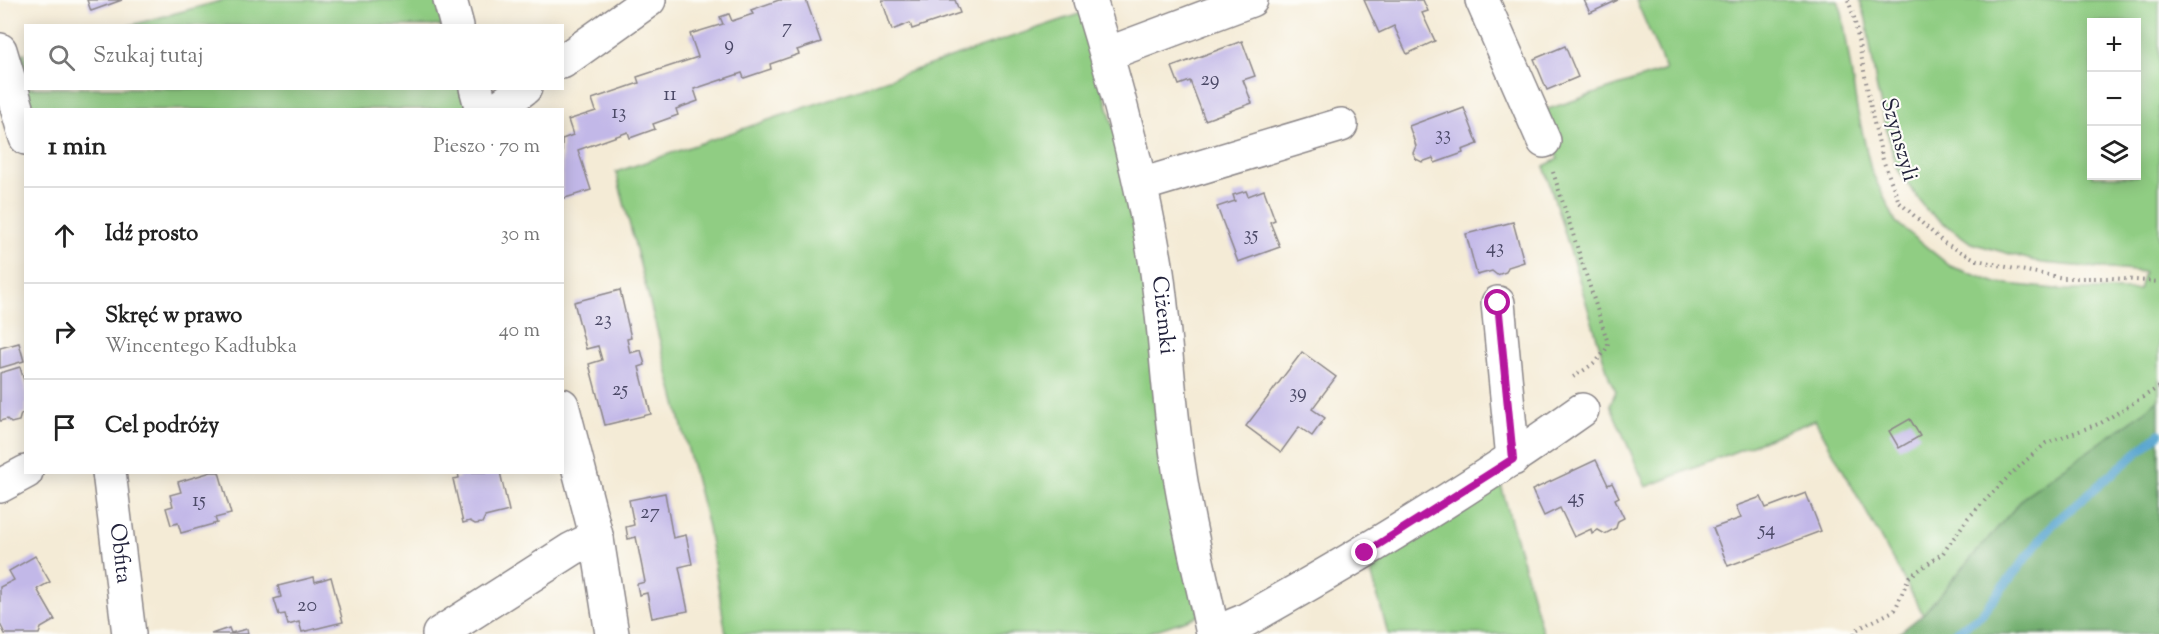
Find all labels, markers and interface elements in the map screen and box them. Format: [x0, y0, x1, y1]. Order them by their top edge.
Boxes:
house number: 7 [782, 14, 792, 43]
map controls [2087, 18, 2141, 180]
button: + [2087, 18, 2141, 72]
search box [24, 24, 564, 90]
house number: 9 [724, 31, 734, 60]
icon: search [45, 41, 78, 74]
text: Szukaj tutaj [93, 41, 204, 73]
house number: 29 [1200, 66, 1220, 95]
button: − [2087, 72, 2141, 126]
house number: 11 [663, 81, 677, 110]
street label: Szynszyli [1871, 94, 1925, 186]
house number: 13 [612, 99, 626, 128]
house number: 33 [1435, 121, 1451, 150]
button: layers [2087, 126, 2141, 180]
text: 1 min [48, 129, 107, 166]
text: Pieszo · 70 m [433, 133, 540, 162]
icon: ahead [48, 219, 81, 252]
text: Idź prosto [105, 219, 198, 251]
text: 30 m [501, 221, 540, 250]
house number: 35 [1244, 221, 1259, 250]
house number: 43 [1486, 234, 1504, 263]
street label: Ciżemki [1142, 274, 1182, 356]
route start [1484, 289, 1510, 315]
text: Skręć w prawo [105, 301, 242, 333]
house number: 23 [594, 306, 612, 335]
icon: right [48, 315, 81, 348]
text: 40 m [499, 317, 540, 346]
text: Wincentego Kadłubka [105, 333, 297, 362]
house number: 25 [612, 376, 628, 405]
house number: 39 [1289, 379, 1307, 408]
icon: arrive [48, 411, 81, 444]
text: Cel podróży [105, 411, 219, 443]
house number: 45 [1568, 484, 1585, 513]
house number: 15 [192, 487, 206, 516]
house number: 27 [640, 499, 660, 528]
house number: 54 [1758, 516, 1775, 545]
street label: Obfita [99, 521, 139, 585]
route end [1351, 539, 1377, 565]
house number: 20 [297, 592, 317, 621]

